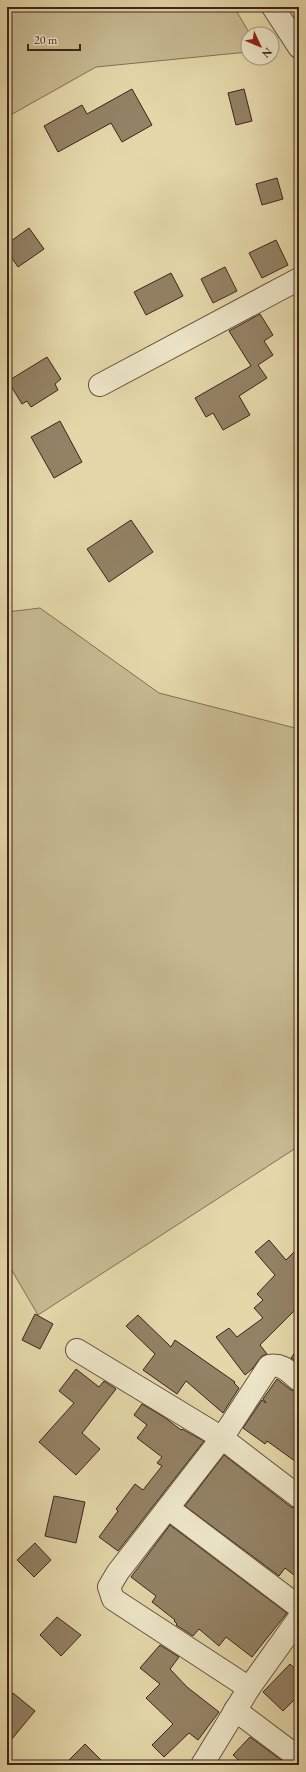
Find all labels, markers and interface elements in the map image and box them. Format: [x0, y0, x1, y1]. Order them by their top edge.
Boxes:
scale bar [28, 26, 80, 52]
north arrow [240, 26, 280, 66]
text: 20 m [34, 32, 58, 48]
text: N [259, 45, 275, 61]

